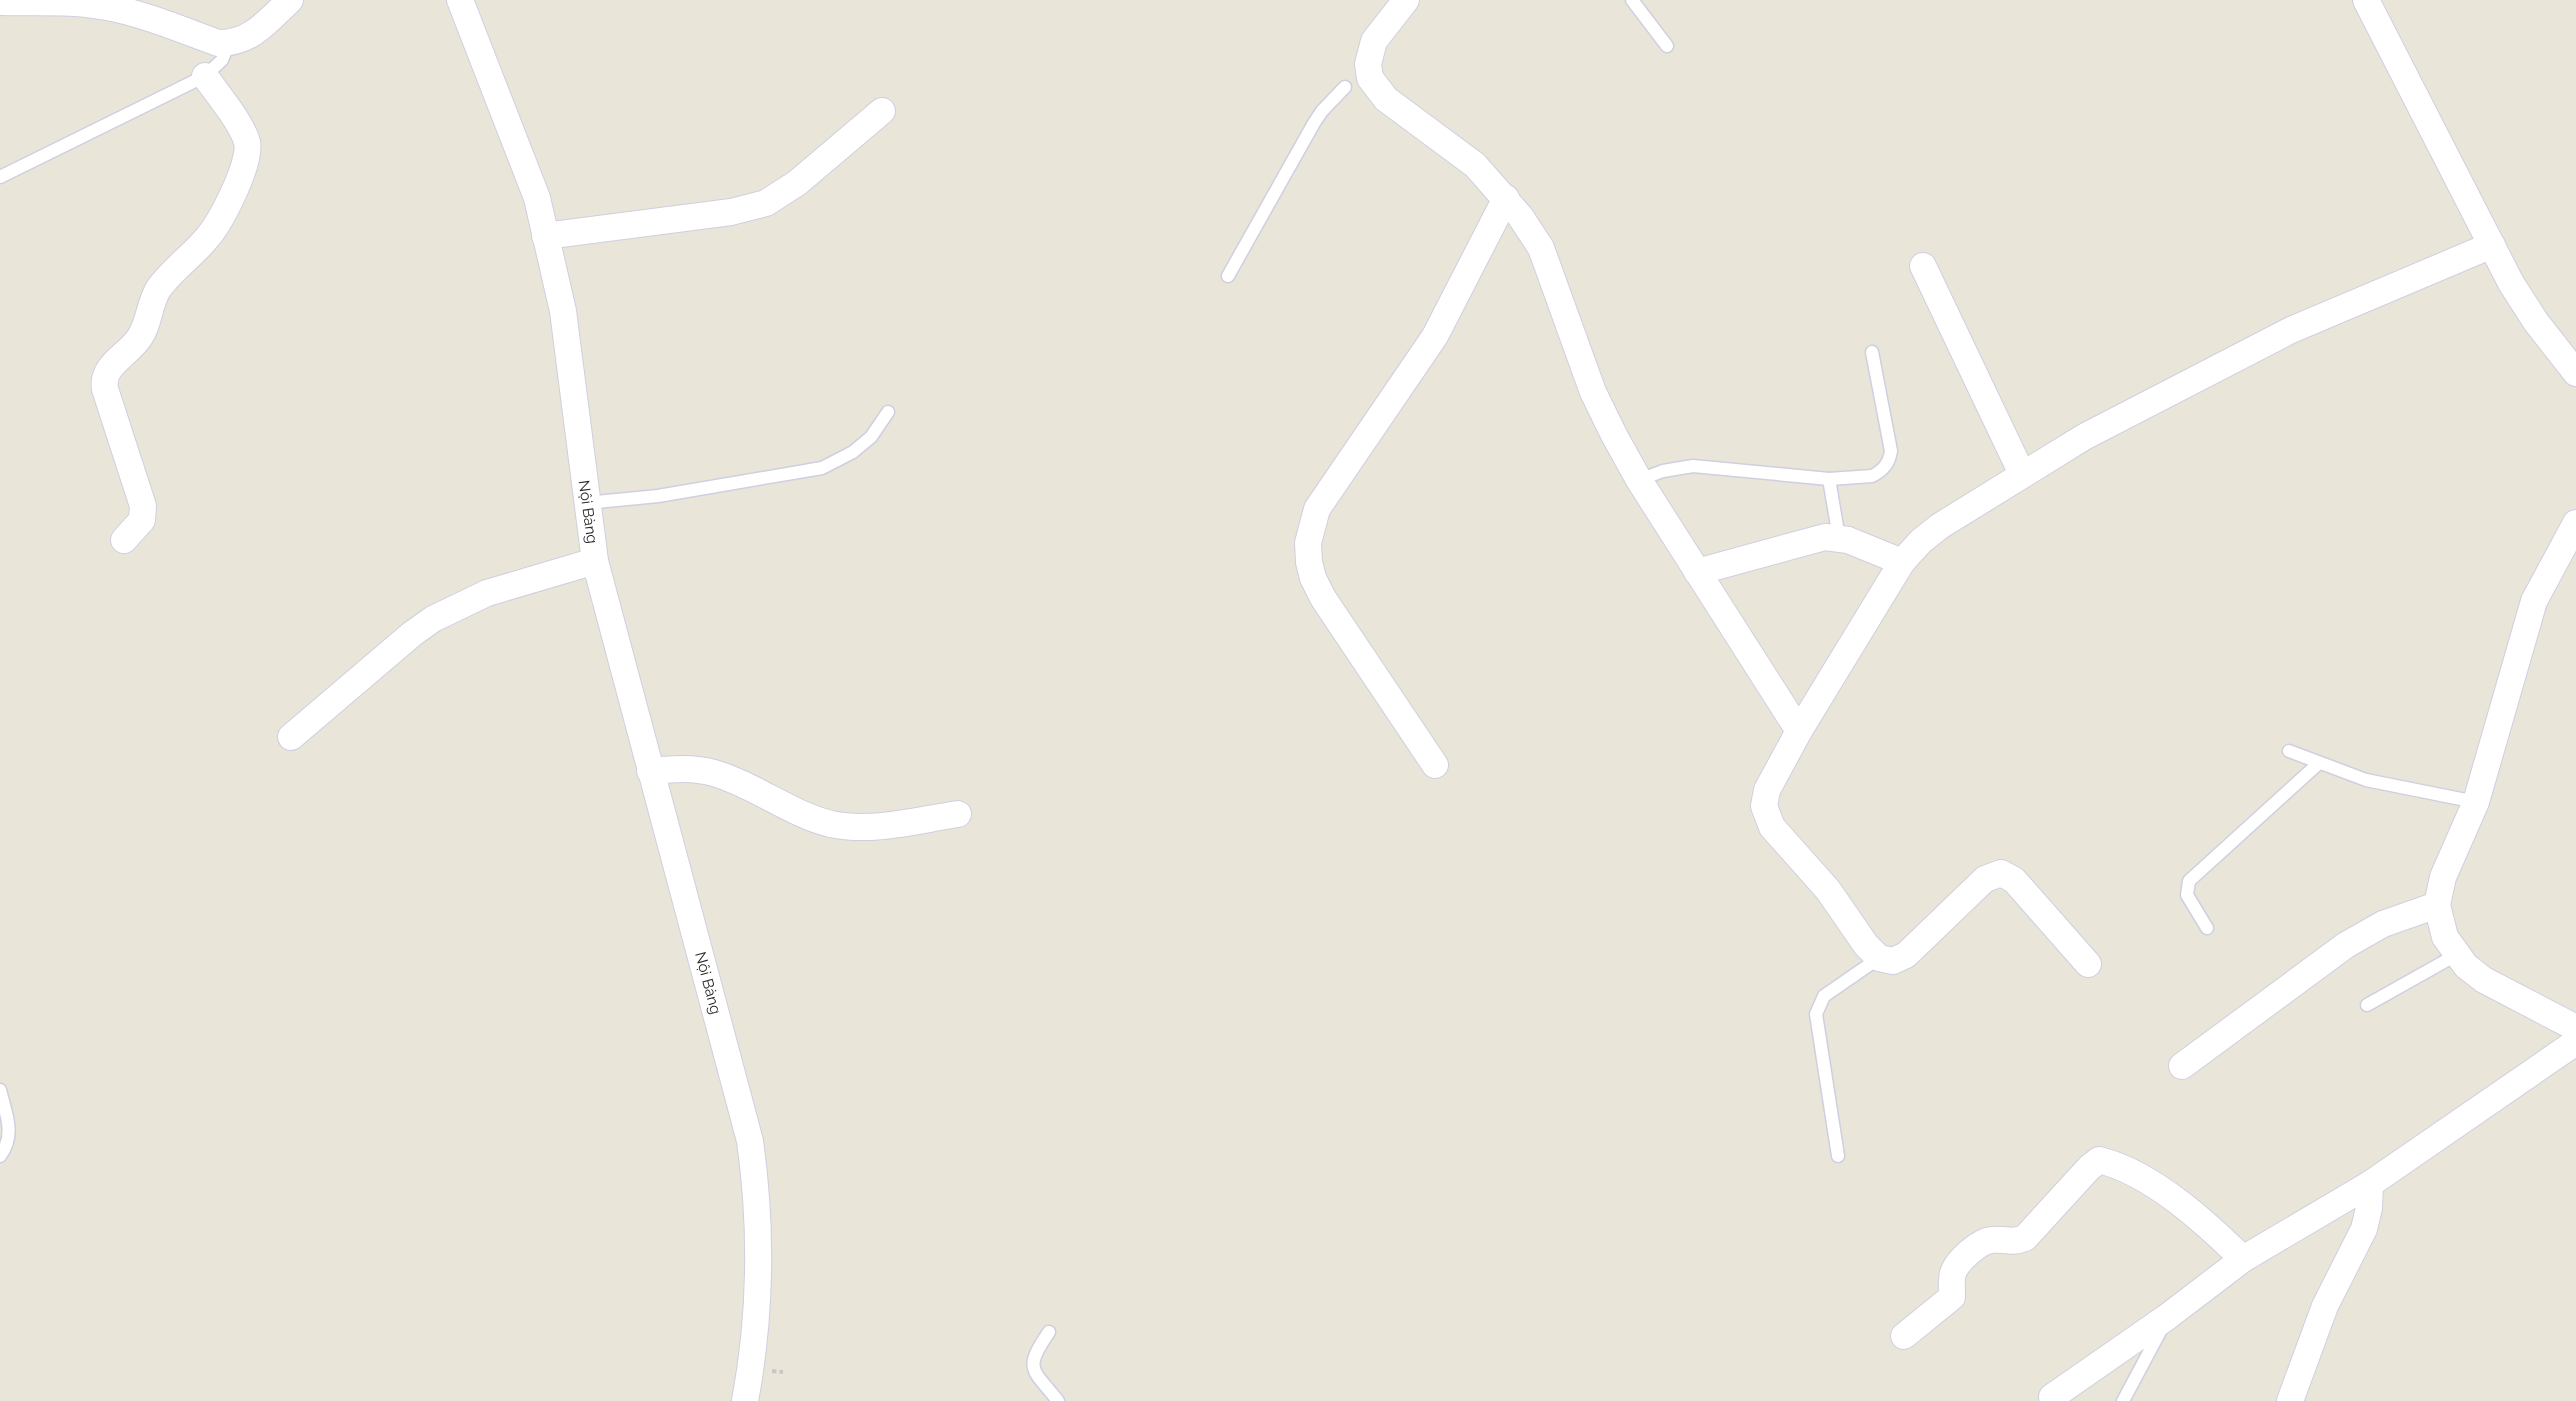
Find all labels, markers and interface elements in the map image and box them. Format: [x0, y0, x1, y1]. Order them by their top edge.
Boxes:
street label: Nội Bàng [575, 479, 601, 545]
street label: Nội Bàng [691, 950, 725, 1016]

